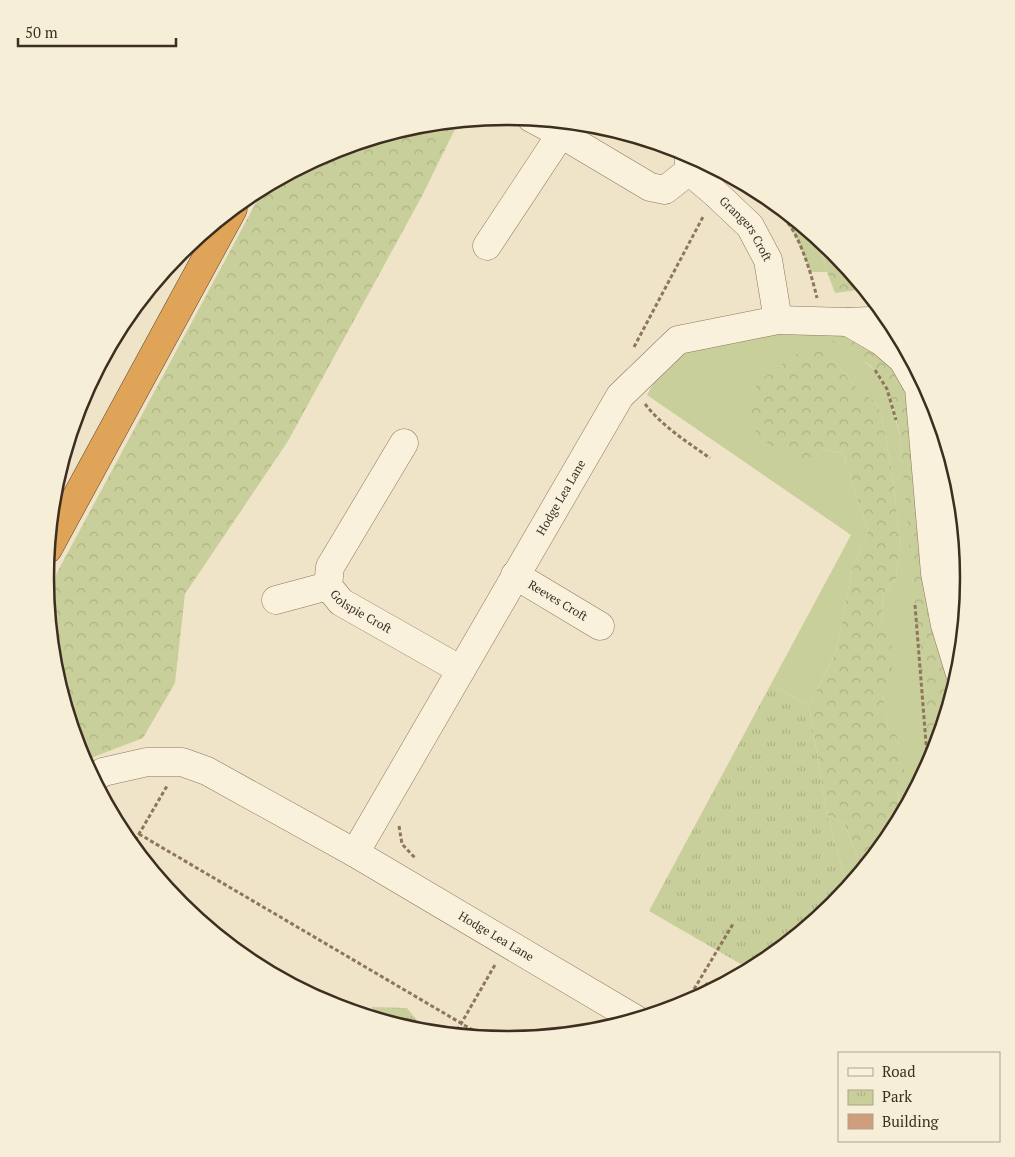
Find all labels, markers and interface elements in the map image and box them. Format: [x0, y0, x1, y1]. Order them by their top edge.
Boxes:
scale bar [18, 15, 175, 47]
text: 50 m [25, 22, 58, 42]
street label: Grangers Croft [716, 193, 776, 264]
street label: Hodge Lea Lane [533, 457, 588, 538]
street label: Reeves Croft [526, 577, 591, 624]
street label: Golspie Croft [327, 587, 395, 637]
street label: Hodge Lea Lane [456, 908, 537, 964]
legend [838, 1052, 1000, 1142]
text: Road [882, 1061, 915, 1081]
text: Park [882, 1086, 912, 1106]
text: Building [882, 1111, 940, 1131]

